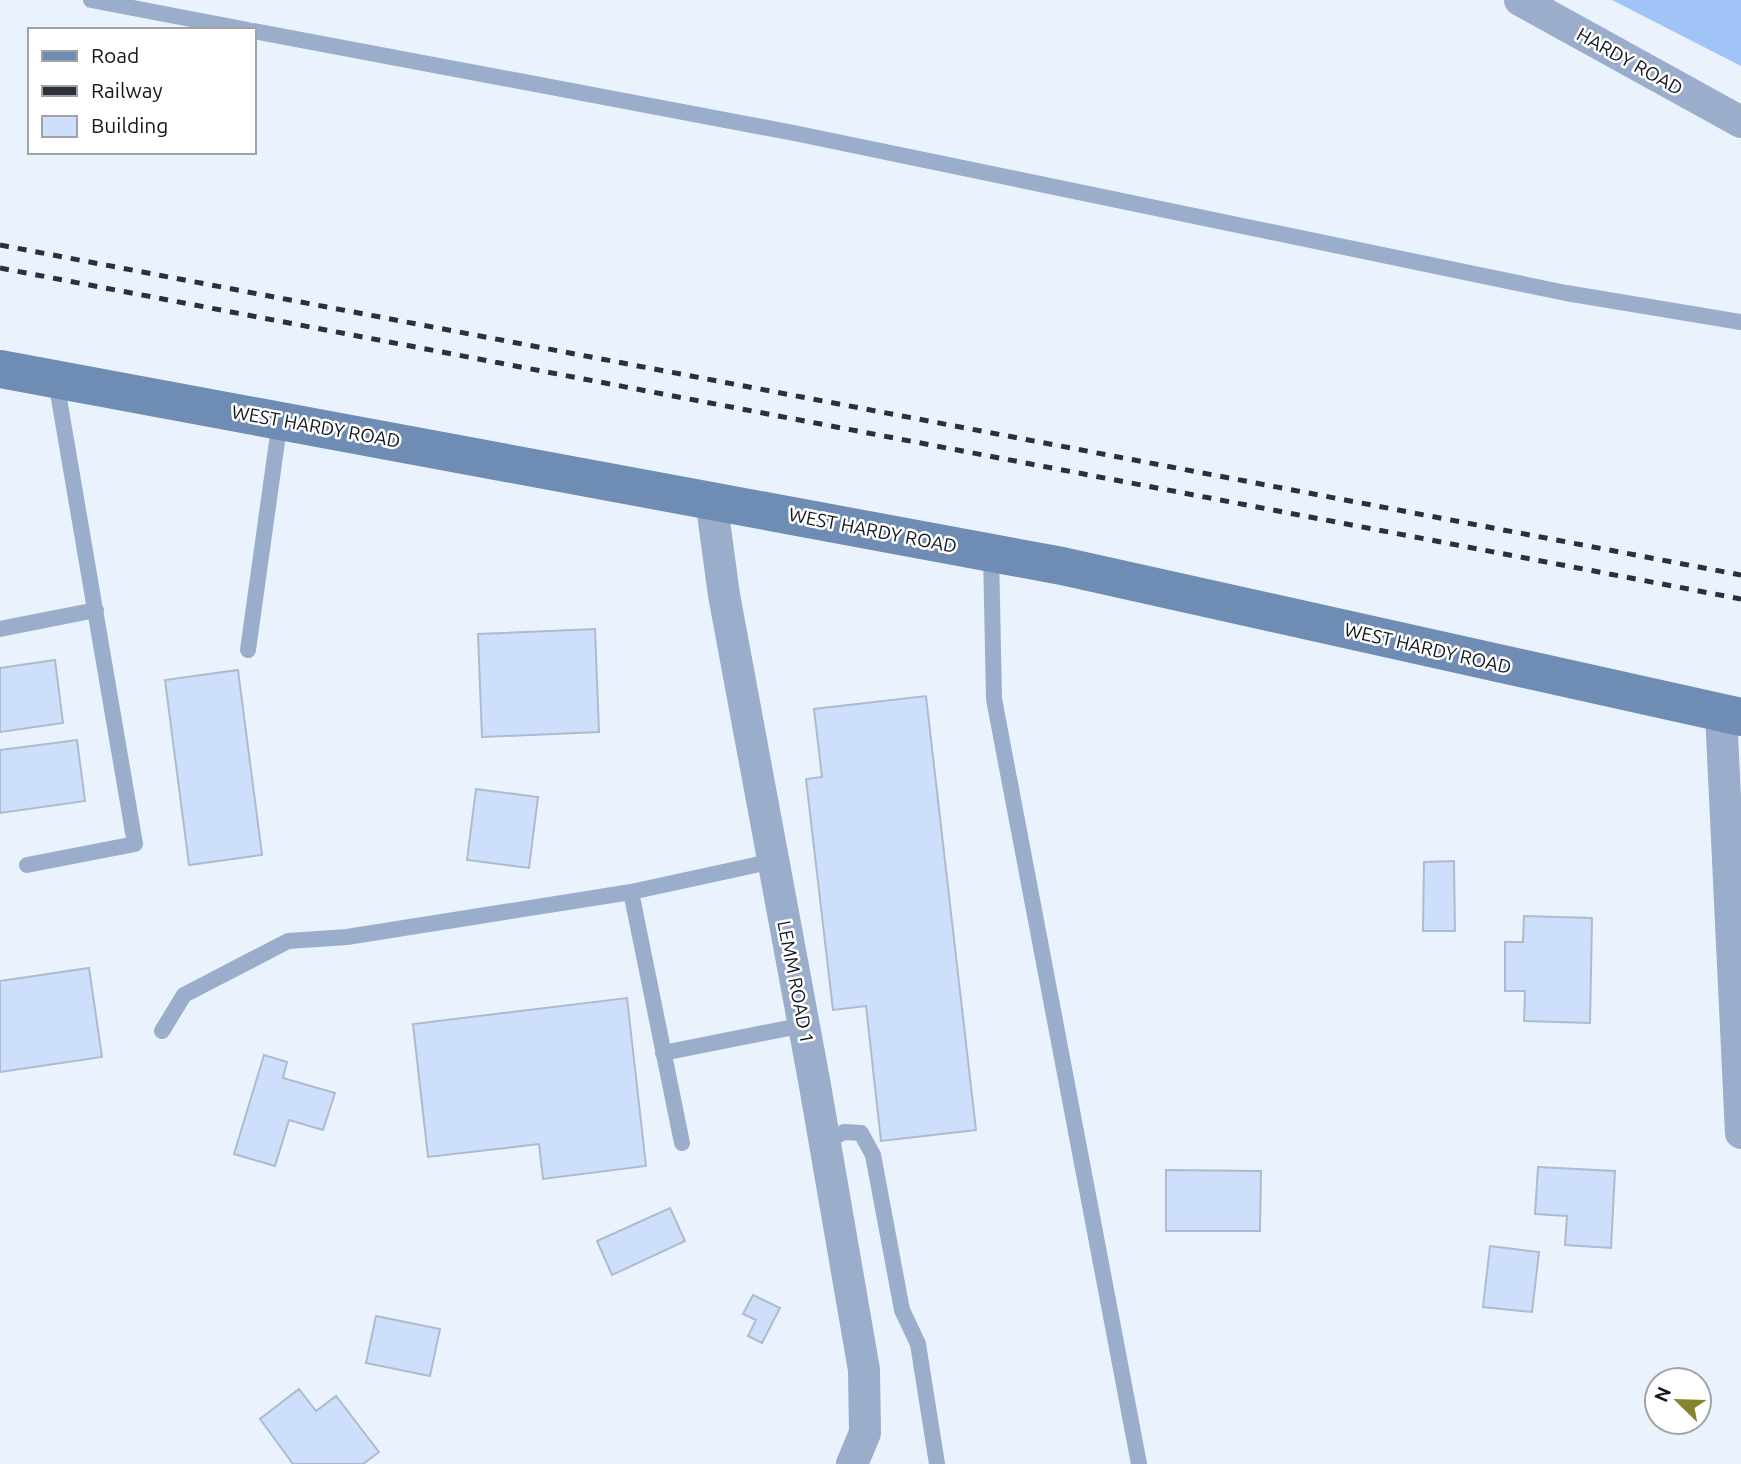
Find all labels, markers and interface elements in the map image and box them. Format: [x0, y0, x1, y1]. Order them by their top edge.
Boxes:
street label: HARDY ROAD [1573, 23, 1687, 99]
legend [28, 28, 256, 154]
text: Road [91, 43, 139, 67]
text: Railway [91, 78, 163, 102]
text: Building [91, 113, 168, 137]
street label: WEST HARDY ROAD [230, 400, 402, 452]
street label: WEST HARDY ROAD [787, 503, 959, 557]
street label: WEST HARDY ROAD [1342, 618, 1514, 678]
street label: LEMM ROAD 1 [773, 919, 819, 1045]
north arrow [1643, 1366, 1713, 1436]
text: N [1649, 1384, 1675, 1405]

